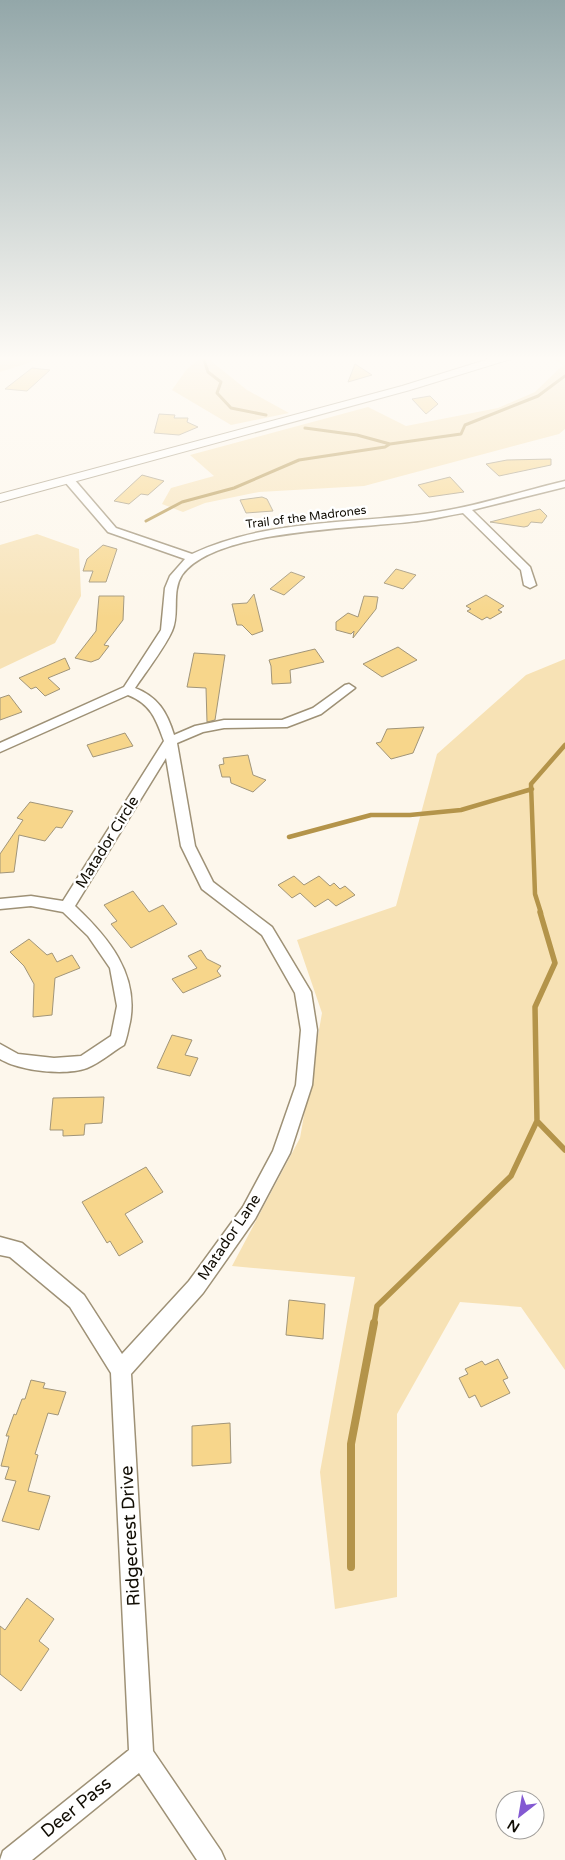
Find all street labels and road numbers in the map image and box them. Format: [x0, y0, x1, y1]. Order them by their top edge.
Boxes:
street label: Trail of the Madrones [245, 503, 367, 531]
street label: Matador Circle [72, 793, 142, 891]
street label: Matador Lane [194, 1191, 264, 1283]
street label: Ridgecrest Drive [115, 1465, 145, 1607]
street label: Deer Pass [36, 1772, 116, 1842]

